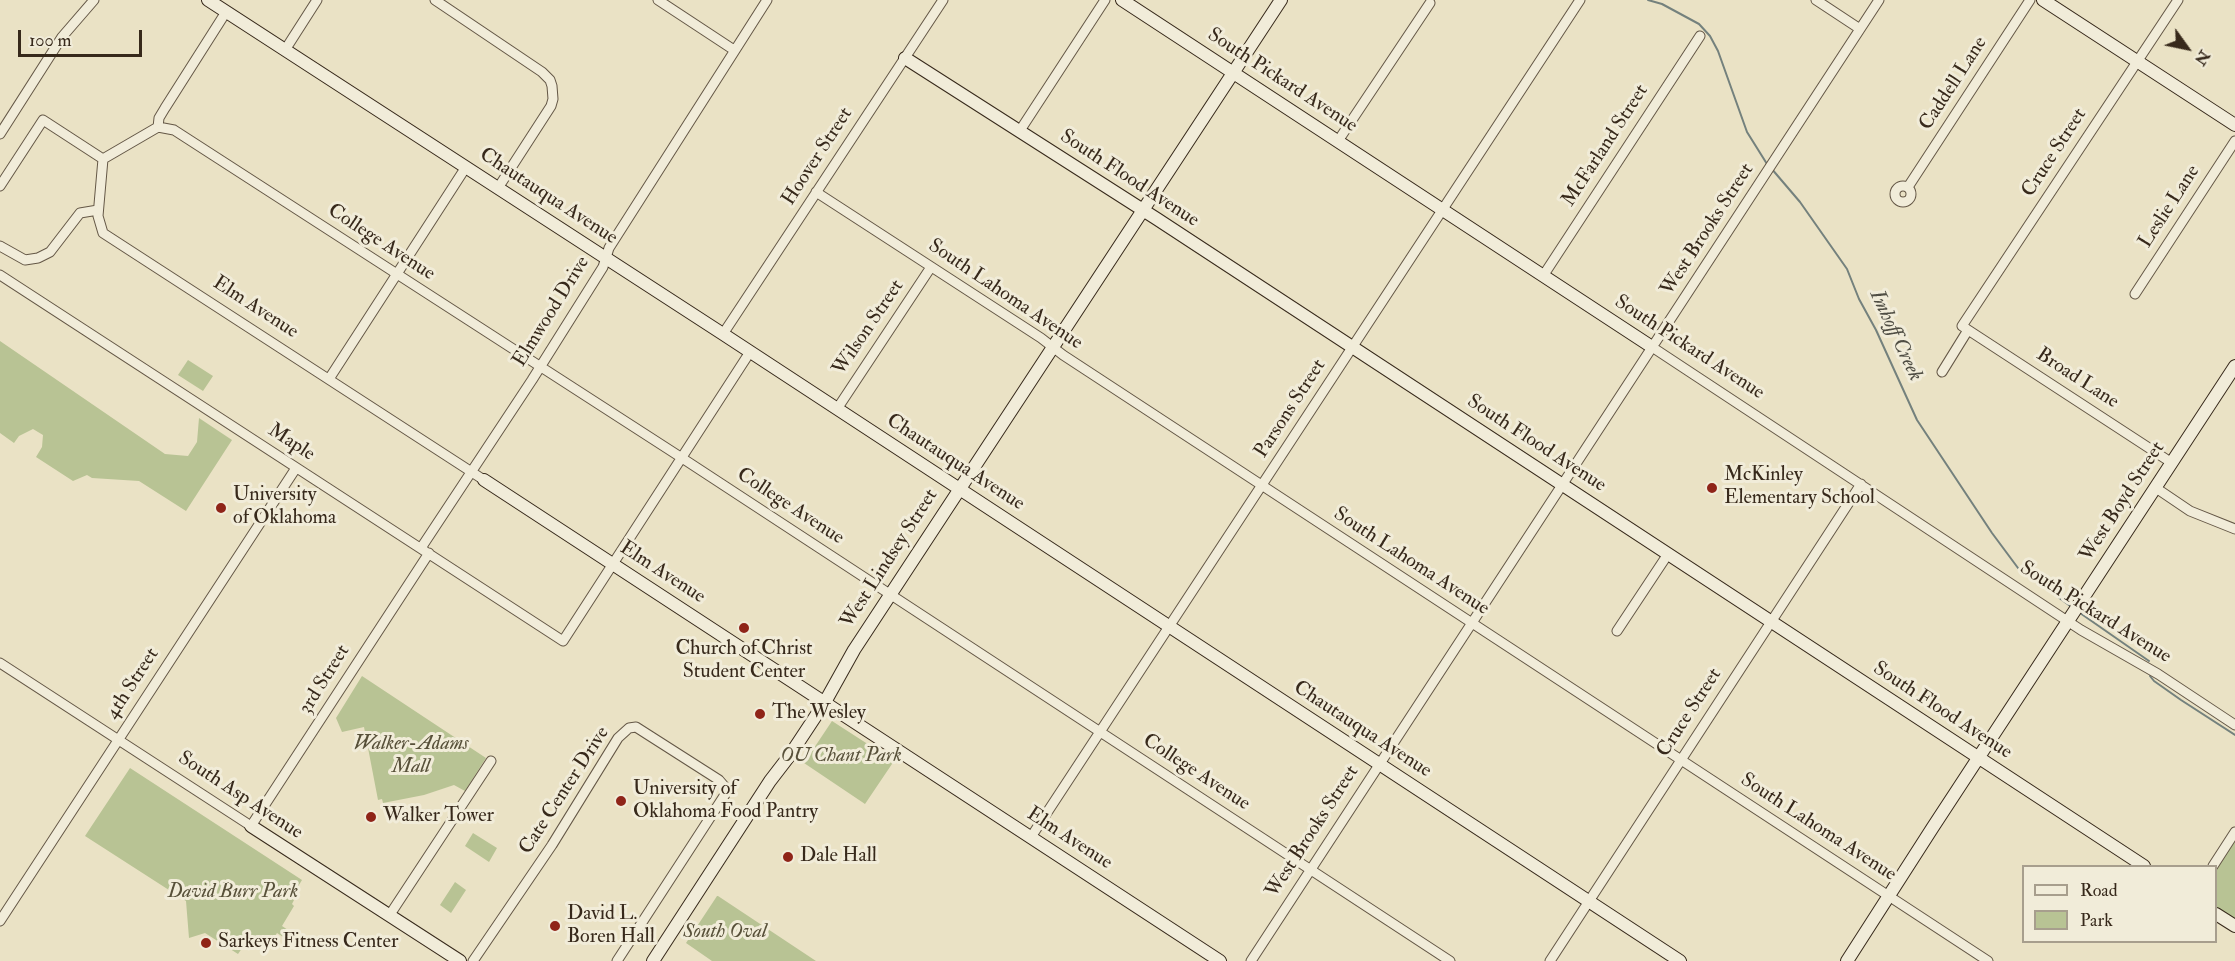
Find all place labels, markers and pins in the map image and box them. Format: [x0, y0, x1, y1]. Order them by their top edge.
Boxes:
place label: McKinley Elementary School [1724, 464, 1875, 511]
marker: McKinley Elementary School [1705, 481, 1719, 495]
place label: University of Oklahoma [233, 484, 336, 531]
marker: University of Oklahoma [214, 501, 228, 515]
marker: Church of Christ Student Center [737, 621, 751, 635]
place label: Church of Christ Student Center [675, 638, 813, 685]
place label: The Wesley [772, 702, 866, 726]
marker: The Wesley [753, 707, 767, 721]
place label: University of Oklahoma Food Pantry [633, 778, 818, 825]
marker: University of Oklahoma Food Pantry [614, 794, 628, 808]
place label: Walker Tower [383, 805, 494, 829]
marker: Walker Tower [364, 810, 378, 824]
place label: Dale Hall [800, 845, 877, 869]
marker: Dale Hall [781, 850, 795, 864]
place label: David L. Boren Hall [567, 903, 655, 950]
marker: David L. Boren Hall [548, 919, 562, 933]
place label: Sarkeys Fitness Center [218, 931, 398, 955]
marker: Sarkeys Fitness Center [199, 936, 213, 950]

